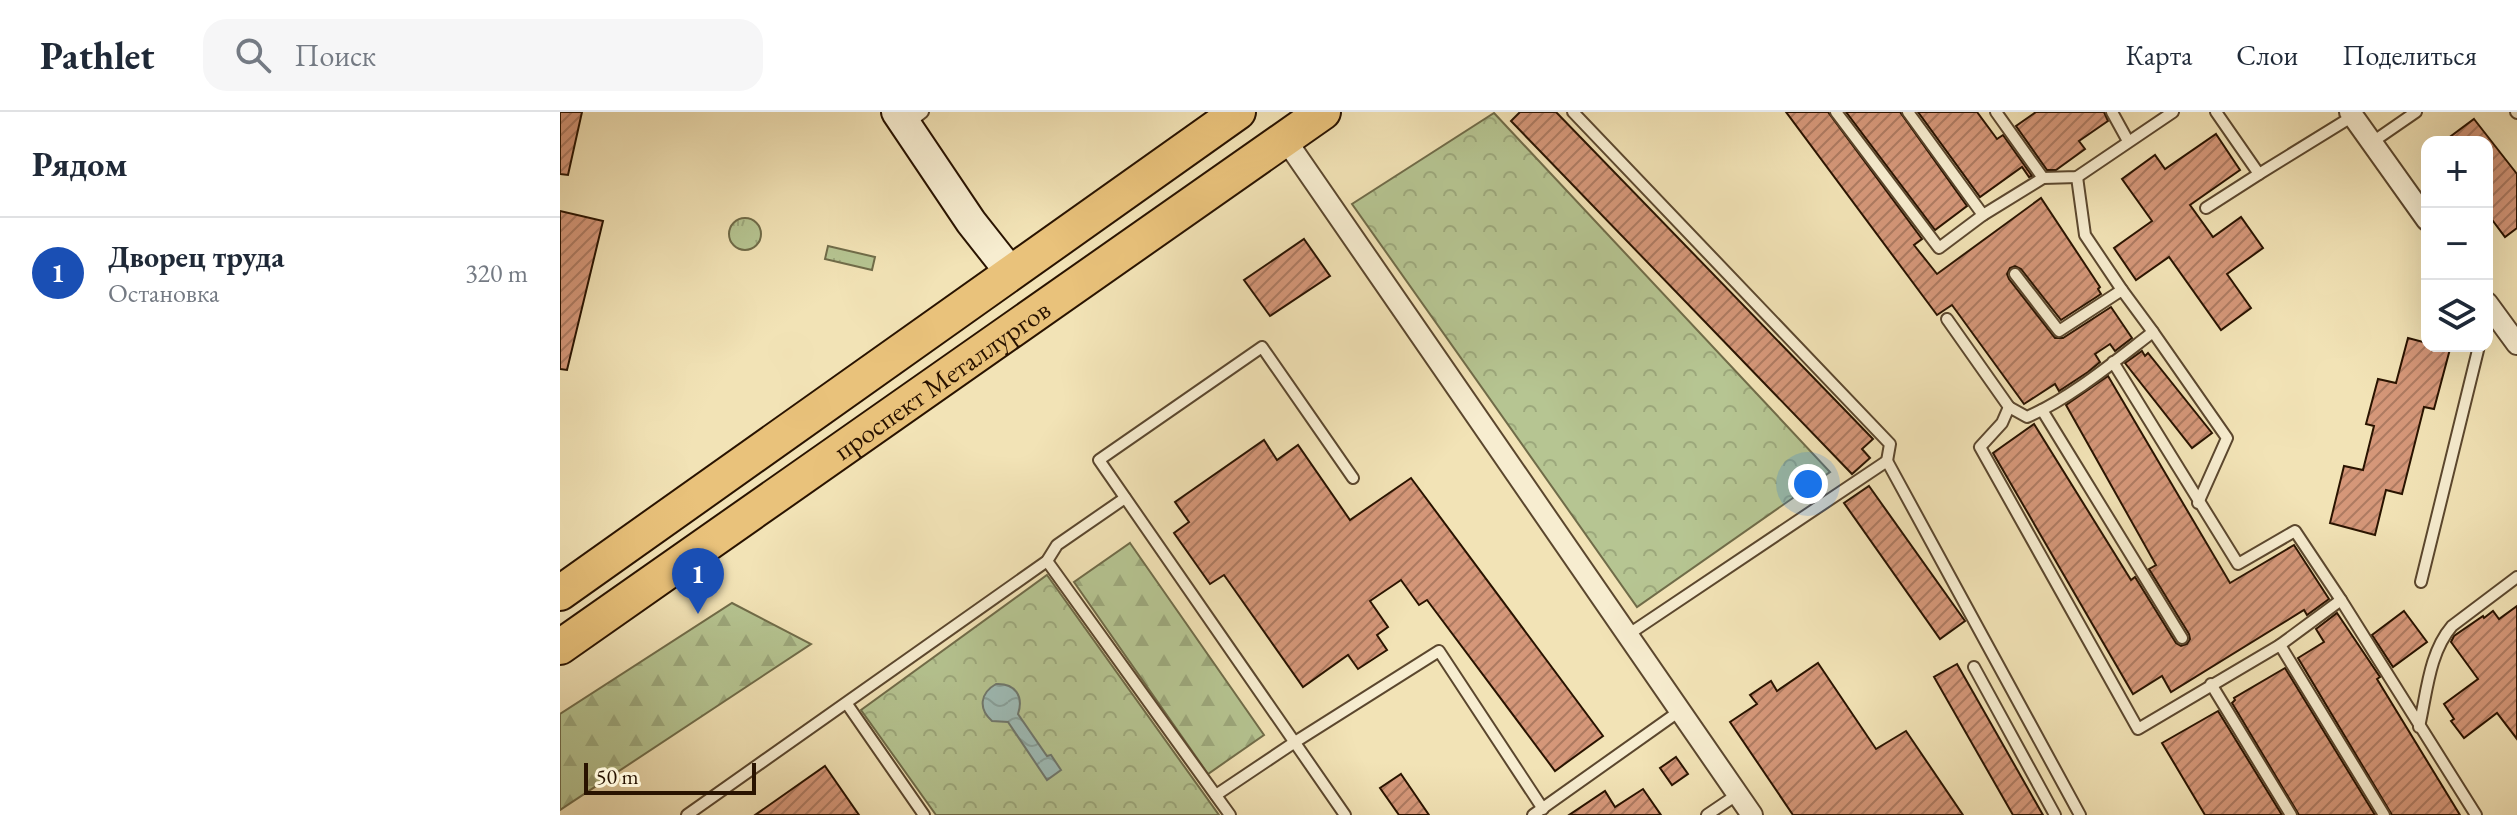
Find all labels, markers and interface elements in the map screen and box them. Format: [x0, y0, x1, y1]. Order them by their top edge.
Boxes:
search box [203, 19, 763, 91]
text: Pathlet [40, 31, 155, 80]
icon: search [231, 33, 275, 77]
text: Поиск [295, 36, 376, 75]
text: Карта [2125, 37, 2192, 73]
text: Слои [2236, 37, 2298, 73]
text: Поделиться [2342, 37, 2477, 73]
map controls [2421, 136, 2493, 352]
button: + [2421, 136, 2493, 208]
text: Рядом [32, 142, 127, 186]
button: − [2421, 208, 2493, 280]
text: Дворец труда [108, 237, 284, 276]
text: 1 [51, 256, 65, 290]
text: 320 m [465, 256, 528, 290]
text: Остановка [108, 276, 219, 310]
button: layers [2421, 280, 2493, 352]
street label: проспект Металлургов [826, 291, 1057, 468]
your location [1788, 464, 1828, 504]
pin: 1 [672, 548, 724, 614]
scale bar [584, 759, 756, 795]
text: 50 m [596, 762, 639, 791]

